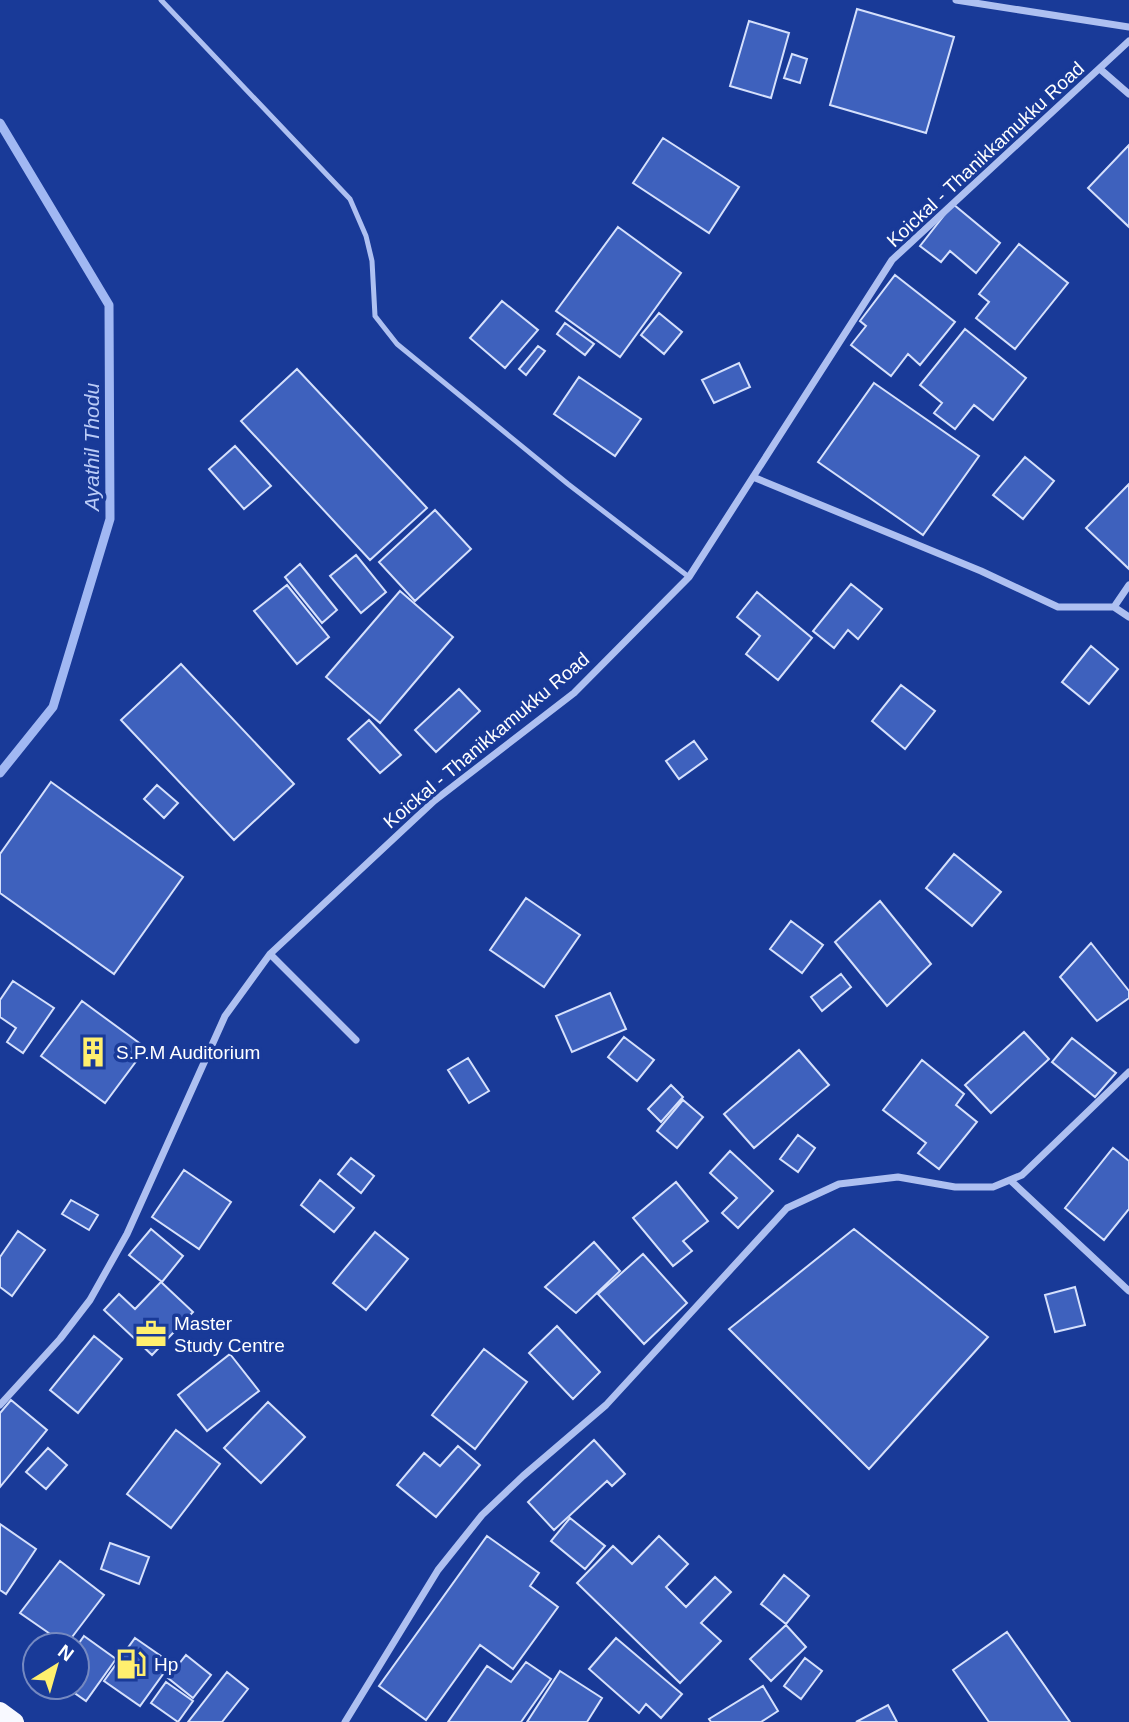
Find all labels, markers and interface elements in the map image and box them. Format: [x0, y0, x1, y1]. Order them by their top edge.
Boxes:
street label: Koickal - Thanikkamukku Road [883, 57, 1088, 251]
water label: Ayathil Thodu [80, 383, 103, 513]
street label: Koickal - Thanikkamukku Road [379, 648, 593, 832]
building icon: S.P.M Auditorium [76, 1035, 110, 1069]
place label: S.P.M Auditorium [116, 1042, 260, 1063]
place label: Master Study Centre [174, 1313, 285, 1356]
office icon: Master Study Centre [134, 1317, 168, 1351]
north arrow [21, 1631, 91, 1701]
text: N [54, 1640, 78, 1665]
fuel station icon: Hp [114, 1647, 148, 1681]
place label: Hp [154, 1654, 178, 1675]

